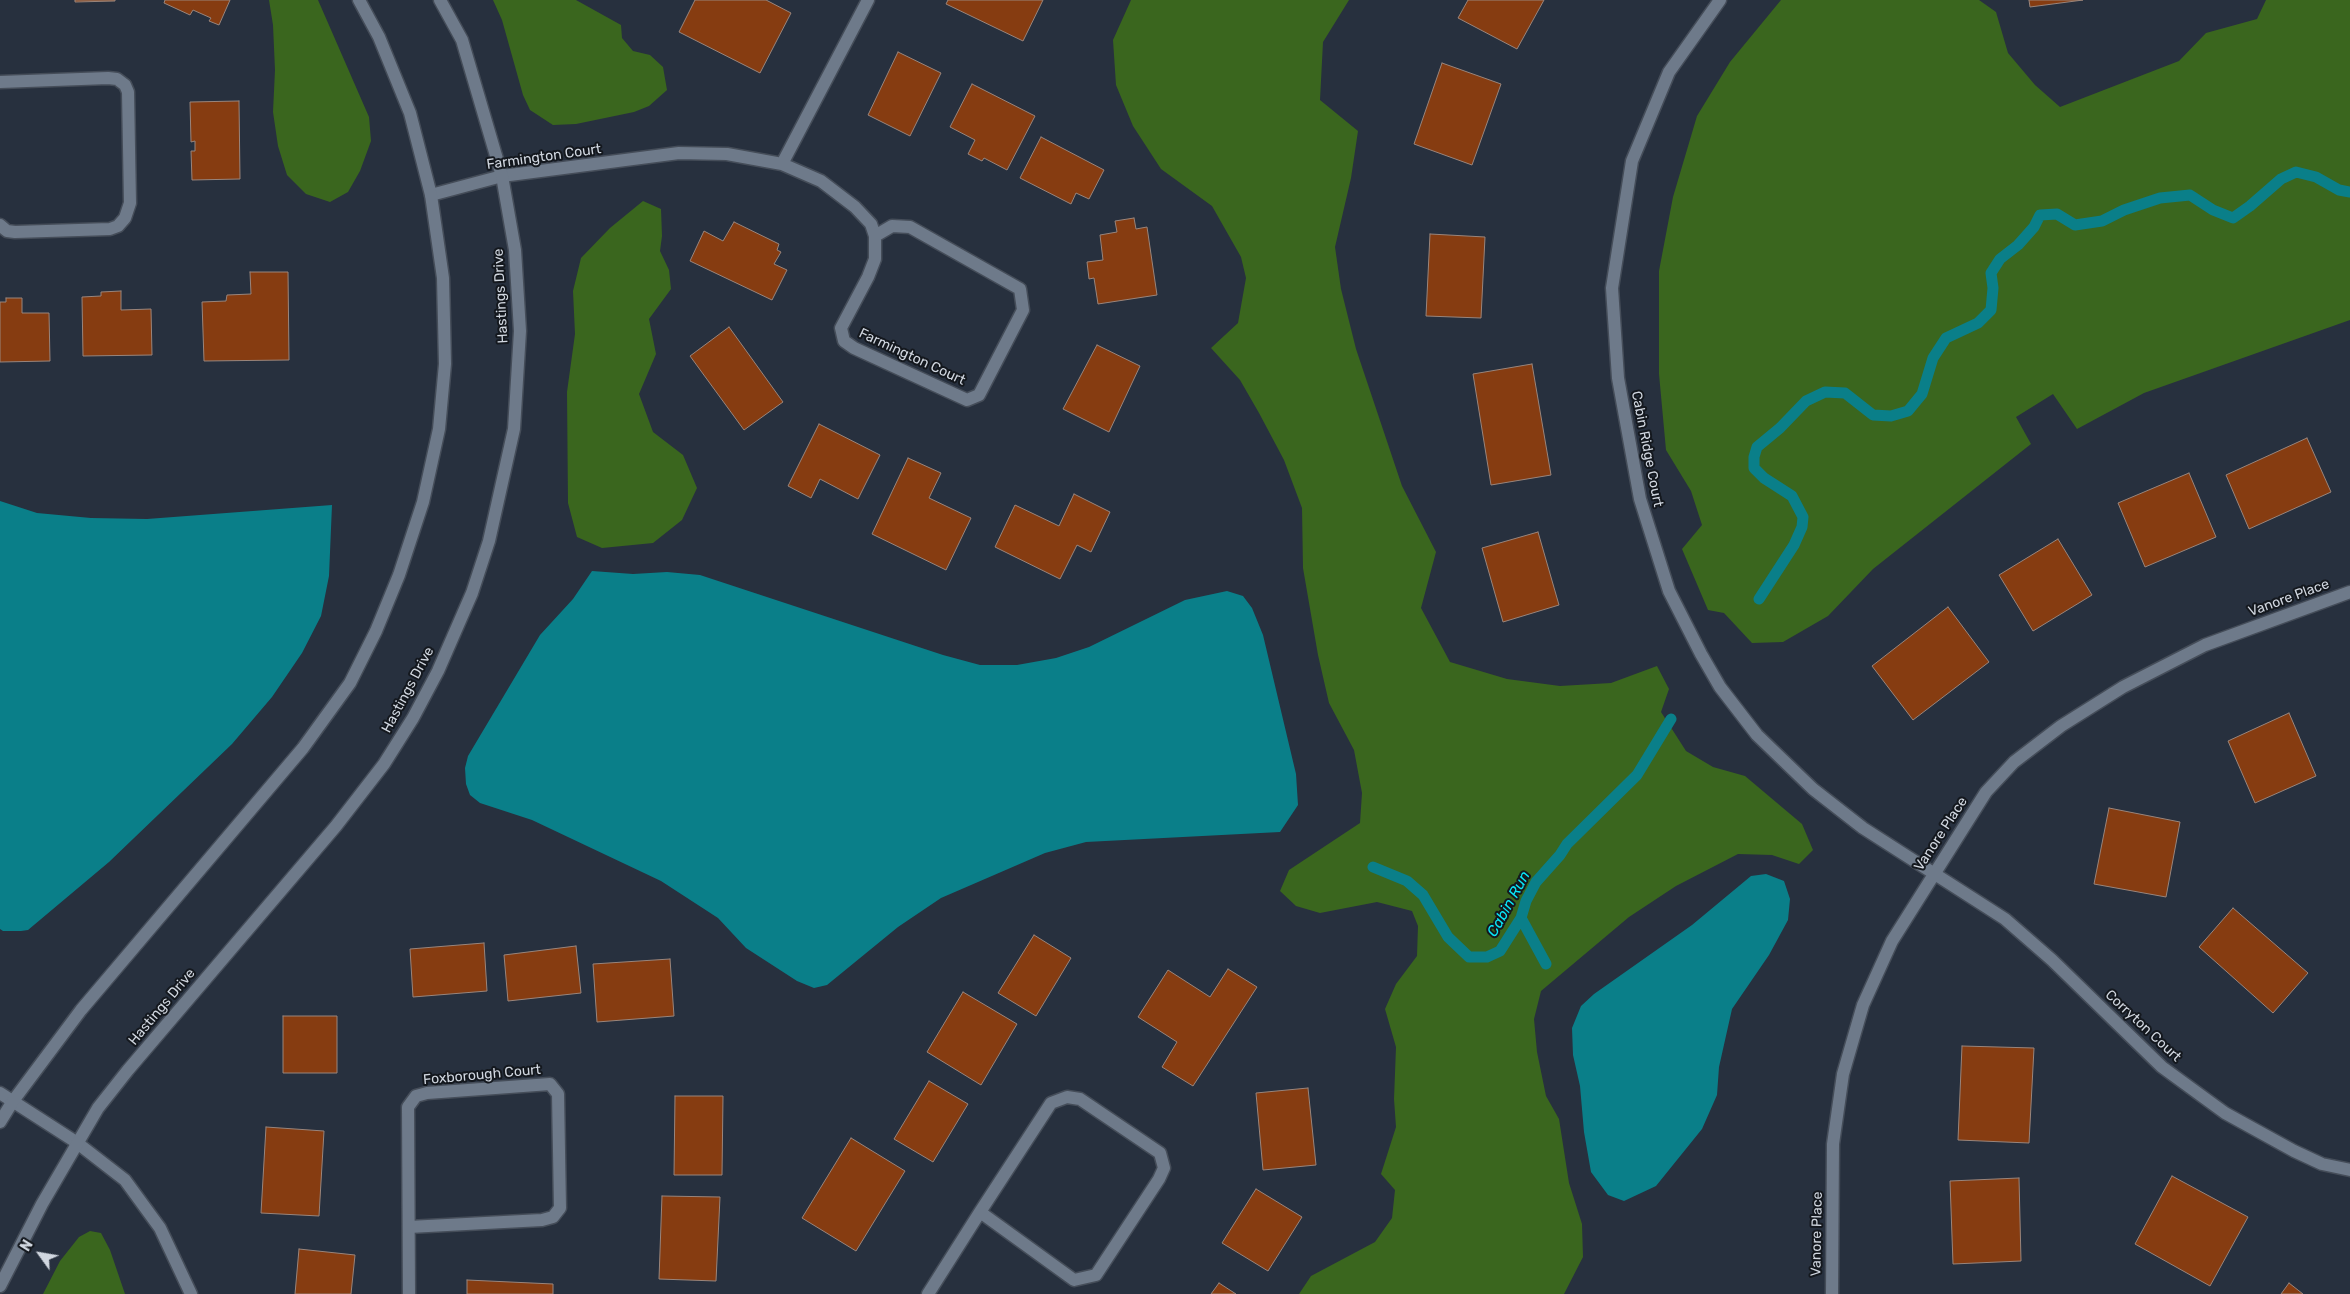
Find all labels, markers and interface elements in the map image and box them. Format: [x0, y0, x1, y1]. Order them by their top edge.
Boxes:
street label: Farmington Court [486, 141, 602, 173]
street label: Hastings Drive [490, 248, 512, 344]
street label: Farmington Court [856, 325, 968, 389]
street label: Cabin Ridge Court [1628, 390, 1666, 508]
street label: Vanore Place [2246, 576, 2332, 620]
street label: Hastings Drive [378, 644, 438, 736]
street label: Vanore Place [1911, 794, 1971, 874]
water label: Cabin Run [1484, 868, 1534, 940]
street label: Hastings Drive [125, 965, 199, 1049]
street label: Corryton Court [2102, 987, 2184, 1065]
street label: Foxborough Court [422, 1061, 542, 1089]
street label: Vanore Place [1808, 1191, 1826, 1277]
north arrow [15, 1229, 65, 1279]
text: N [17, 1237, 37, 1255]

